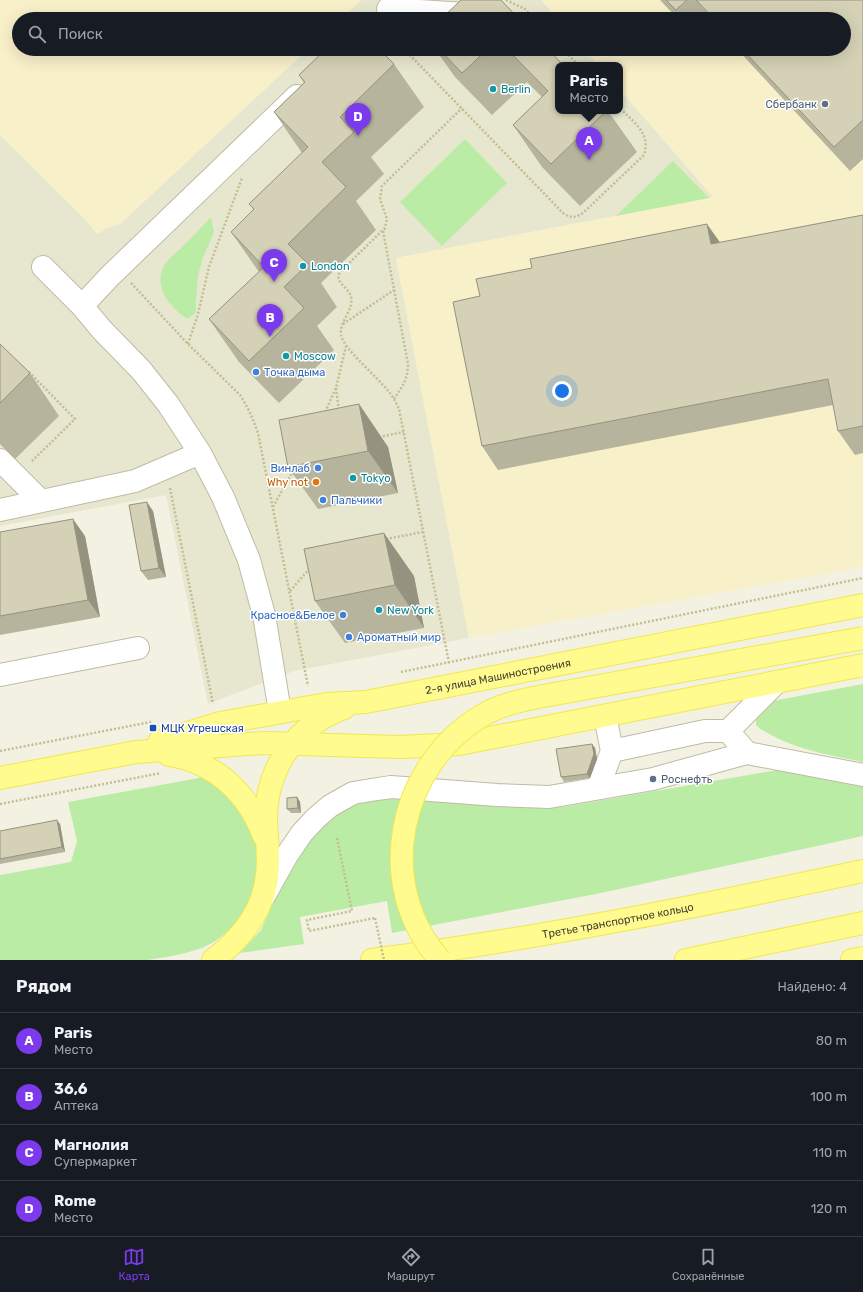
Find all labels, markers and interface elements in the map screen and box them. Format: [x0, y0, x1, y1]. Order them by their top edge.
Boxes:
search box [12, 12, 851, 56]
icon: search [26, 23, 48, 45]
text: Поиск [58, 25, 103, 43]
popup [555, 62, 623, 114]
text: Paris [570, 72, 608, 90]
place label: Berlin [501, 83, 531, 96]
marker: Berlin [488, 84, 498, 94]
text: Место [570, 90, 608, 105]
place label: Сбербанк [766, 98, 817, 111]
marker: Сбербанк [820, 99, 830, 109]
pin: D [345, 103, 371, 136]
pin: A [576, 127, 602, 160]
pin: C [261, 249, 287, 282]
place label: London [311, 260, 350, 273]
marker: London [298, 261, 308, 271]
pin: B [257, 304, 283, 337]
place label: Moscow [294, 350, 336, 363]
marker: Moscow [281, 351, 291, 361]
place label: Точка дыма [264, 366, 325, 379]
marker: Точка дыма [251, 367, 261, 377]
your location [552, 381, 572, 401]
place label: Винлаб [270, 462, 310, 475]
marker: Винлаб [313, 463, 323, 473]
place label: Tokyo [361, 472, 391, 485]
marker: Tokyo [348, 473, 358, 483]
place label: Why not [267, 476, 309, 489]
marker: Why not [311, 477, 321, 487]
place label: Пальчики [331, 494, 382, 507]
marker: Пальчики [318, 495, 328, 505]
place label: New York [387, 604, 434, 617]
marker: New York [374, 605, 384, 615]
place label: Красное&Белое [250, 609, 335, 622]
marker: Красное&Белое [338, 610, 348, 620]
place label: Ароматный мир [357, 631, 441, 644]
marker: Ароматный мир [344, 632, 354, 642]
street label: 2-я улица Машиностроения [424, 656, 572, 697]
place label: МЦК Угрешская [161, 722, 244, 735]
marker: МЦК Угрешская [148, 723, 158, 733]
place label: Роснефть [661, 773, 713, 786]
marker: Роснефть [648, 774, 658, 784]
street label: Третье транспортное кольцо [541, 900, 695, 941]
text: Рядом [16, 976, 72, 996]
text: Найдено: 4 [778, 979, 847, 994]
text: Paris [54, 1024, 92, 1042]
text: A [24, 1033, 34, 1048]
text: 80 m [816, 1033, 847, 1048]
text: Место [54, 1042, 93, 1057]
text: 36,6 [54, 1080, 88, 1098]
text: B [24, 1089, 34, 1104]
text: 100 m [810, 1089, 847, 1104]
text: Аптека [54, 1098, 99, 1113]
text: Магнолия [54, 1136, 129, 1154]
text: C [24, 1145, 34, 1160]
text: 110 m [813, 1145, 847, 1160]
text: Супермаркет [54, 1154, 137, 1169]
text: Rome [54, 1192, 96, 1210]
text: D [24, 1201, 34, 1216]
text: 120 m [811, 1201, 847, 1216]
text: Место [54, 1210, 93, 1225]
tab: Карта [119, 1246, 150, 1283]
tab: Маршрут [387, 1246, 435, 1283]
tab: Сохранённые [672, 1246, 744, 1283]

